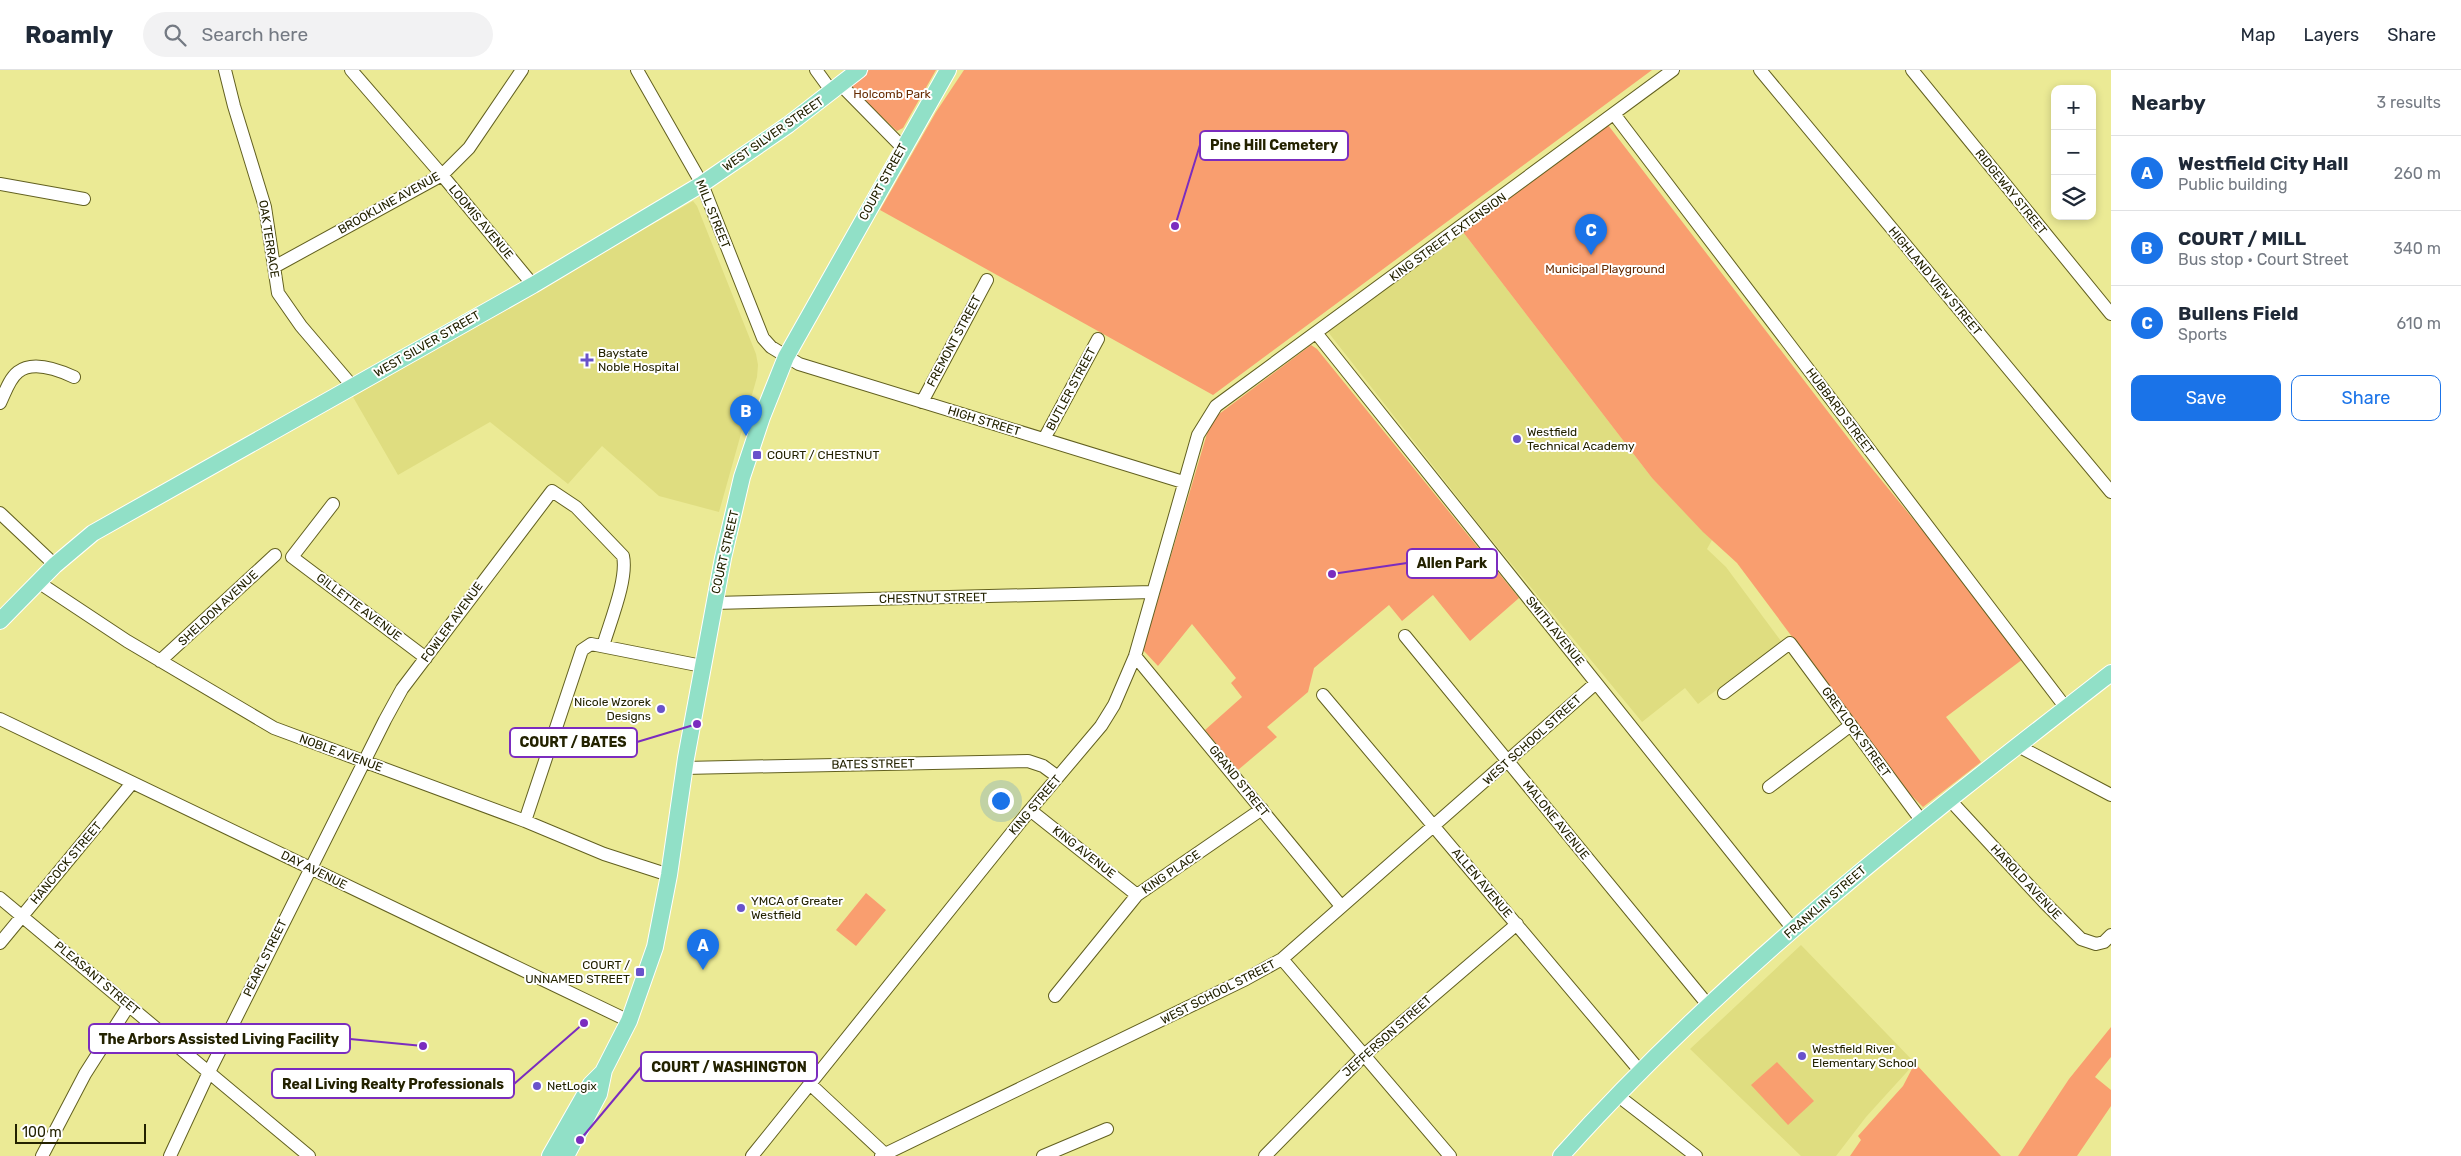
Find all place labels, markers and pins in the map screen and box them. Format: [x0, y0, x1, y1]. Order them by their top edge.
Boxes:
callout: Pine Hill Cemetery [1200, 131, 1348, 160]
pin: C [1575, 214, 1607, 255]
place label: Baystate Noble Hospital [598, 346, 679, 374]
marker: Baystate Noble Hospital [580, 353, 594, 367]
pin: B [730, 395, 762, 436]
place label: Westfield Technical Academy [1527, 425, 1635, 453]
marker: Westfield Technical Academy [1511, 433, 1523, 445]
place label: COURT / CHESTNUT [767, 448, 880, 462]
marker: COURT / CHESTNUT [751, 449, 763, 461]
callout: Allen Park [1407, 549, 1497, 578]
place label: Nicole Wzorek Designs [574, 695, 652, 723]
marker: Nicole Wzorek Designs [655, 703, 667, 715]
callout: COURT / BATES [510, 728, 637, 757]
place label: YMCA of Greater Westfield [751, 894, 843, 922]
marker: YMCA of Greater Westfield [735, 902, 747, 914]
pin: A [687, 929, 719, 970]
place label: COURT / UNNAMED STREET [525, 958, 630, 986]
marker: COURT / UNNAMED STREET [634, 966, 646, 978]
callout: The Arbors Assisted Living Facility [89, 1024, 350, 1053]
place label: Westfield River Elementary School [1812, 1042, 1917, 1070]
marker: Westfield River Elementary School [1796, 1050, 1808, 1062]
callout: COURT / WASHINGTON [641, 1052, 817, 1081]
callout: Real Living Realty Professionals [272, 1069, 514, 1098]
place label: NetLogix [547, 1079, 597, 1093]
marker: NetLogix [531, 1080, 543, 1092]

